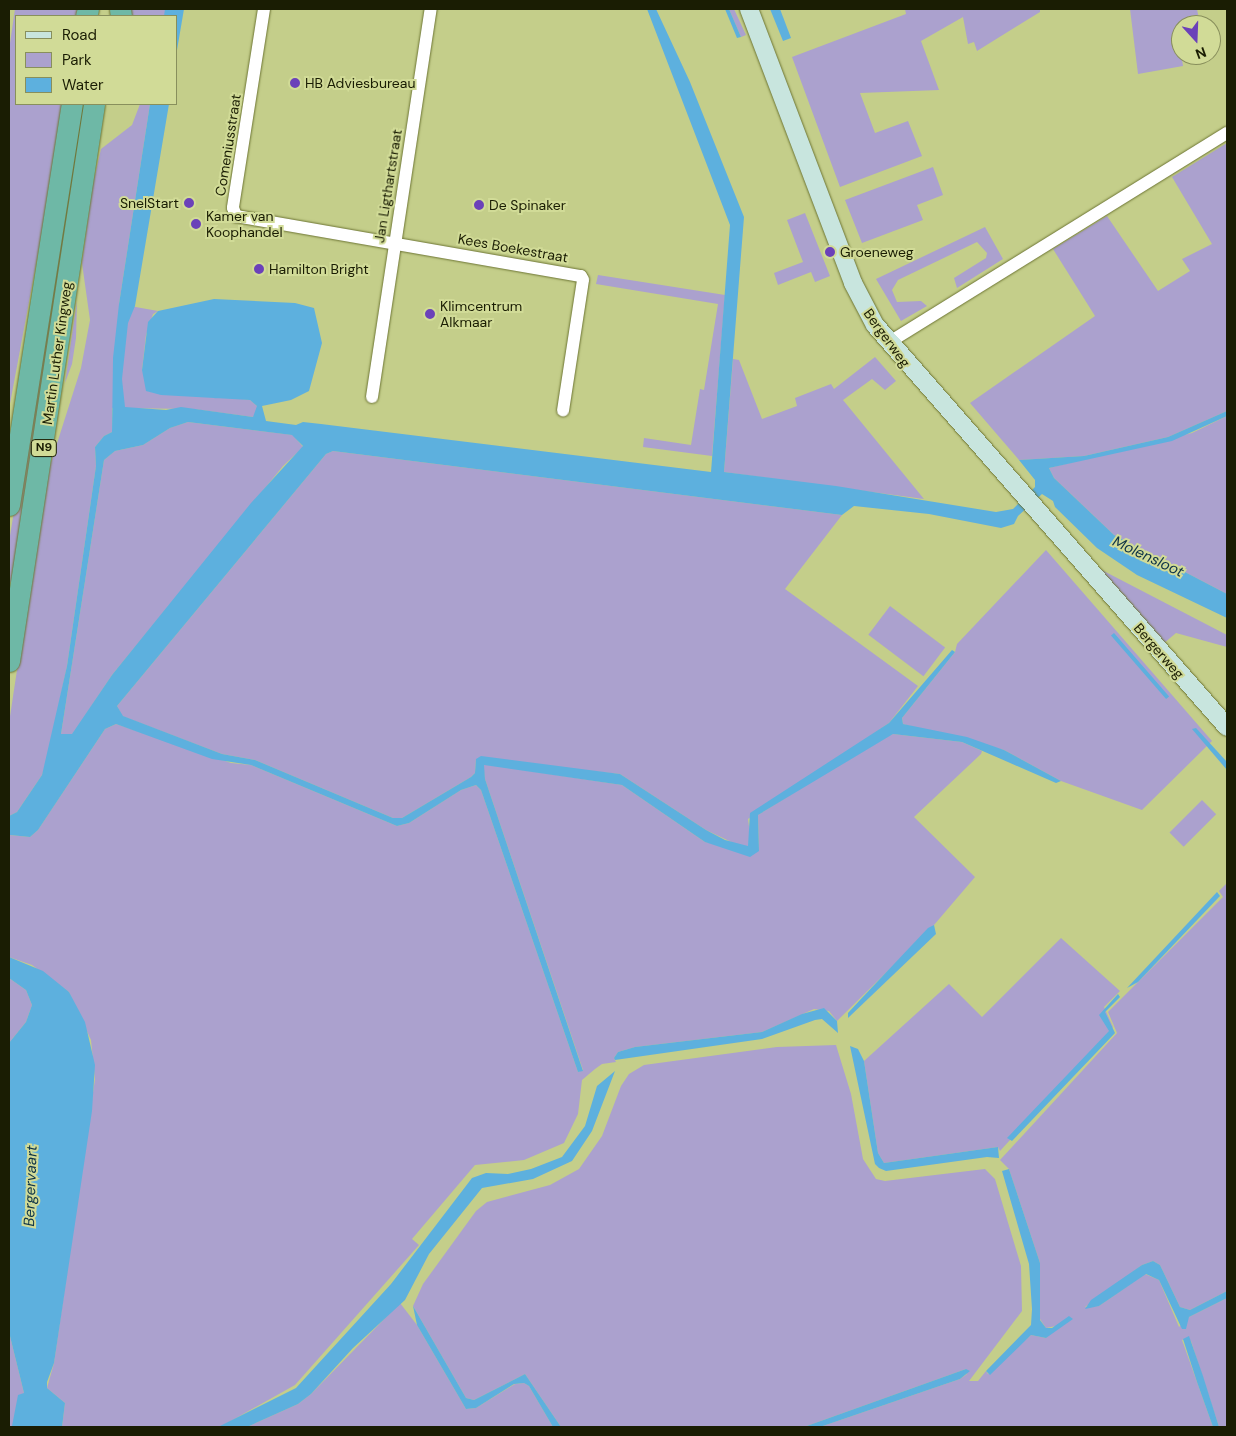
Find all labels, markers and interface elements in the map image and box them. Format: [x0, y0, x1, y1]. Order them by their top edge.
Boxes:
legend [15, 15, 178, 105]
north arrow [1171, 15, 1221, 65]
text: Road [62, 25, 97, 45]
text: N [1193, 43, 1209, 63]
text: Park [62, 50, 92, 70]
text: Water [62, 75, 103, 95]
place label: HB Adviesbureau [305, 75, 415, 91]
marker: HB Adviesbureau [289, 77, 301, 89]
street label: Comeniusstraat [212, 93, 244, 197]
street label: Jan Ligthartstraat [371, 128, 405, 244]
place label: SnelStart [120, 195, 179, 211]
marker: SnelStart [183, 197, 195, 209]
place label: De Spinaker [489, 197, 566, 213]
marker: De Spinaker [473, 199, 485, 211]
place label: Kamer van Koophandel [206, 208, 283, 240]
marker: Kamer van Koophandel [190, 218, 202, 230]
street label: Kees Boekestraat [457, 230, 569, 266]
place label: Groeneweg [840, 244, 914, 260]
marker: Groeneweg [824, 246, 836, 258]
place label: Hamilton Bright [269, 261, 369, 277]
marker: Hamilton Bright [253, 263, 265, 275]
street label: Martin Luther Kingweg [39, 280, 75, 426]
place label: Klimcentrum Alkmaar [440, 298, 522, 331]
street label: Bergerweg [860, 305, 914, 371]
marker: Klimcentrum Alkmaar [424, 308, 436, 320]
road number: N9 [30, 438, 58, 458]
water label: Molensloot [1110, 533, 1186, 581]
street label: Bergerweg [1130, 620, 1188, 682]
water label: Bergervaart [21, 1145, 41, 1227]

